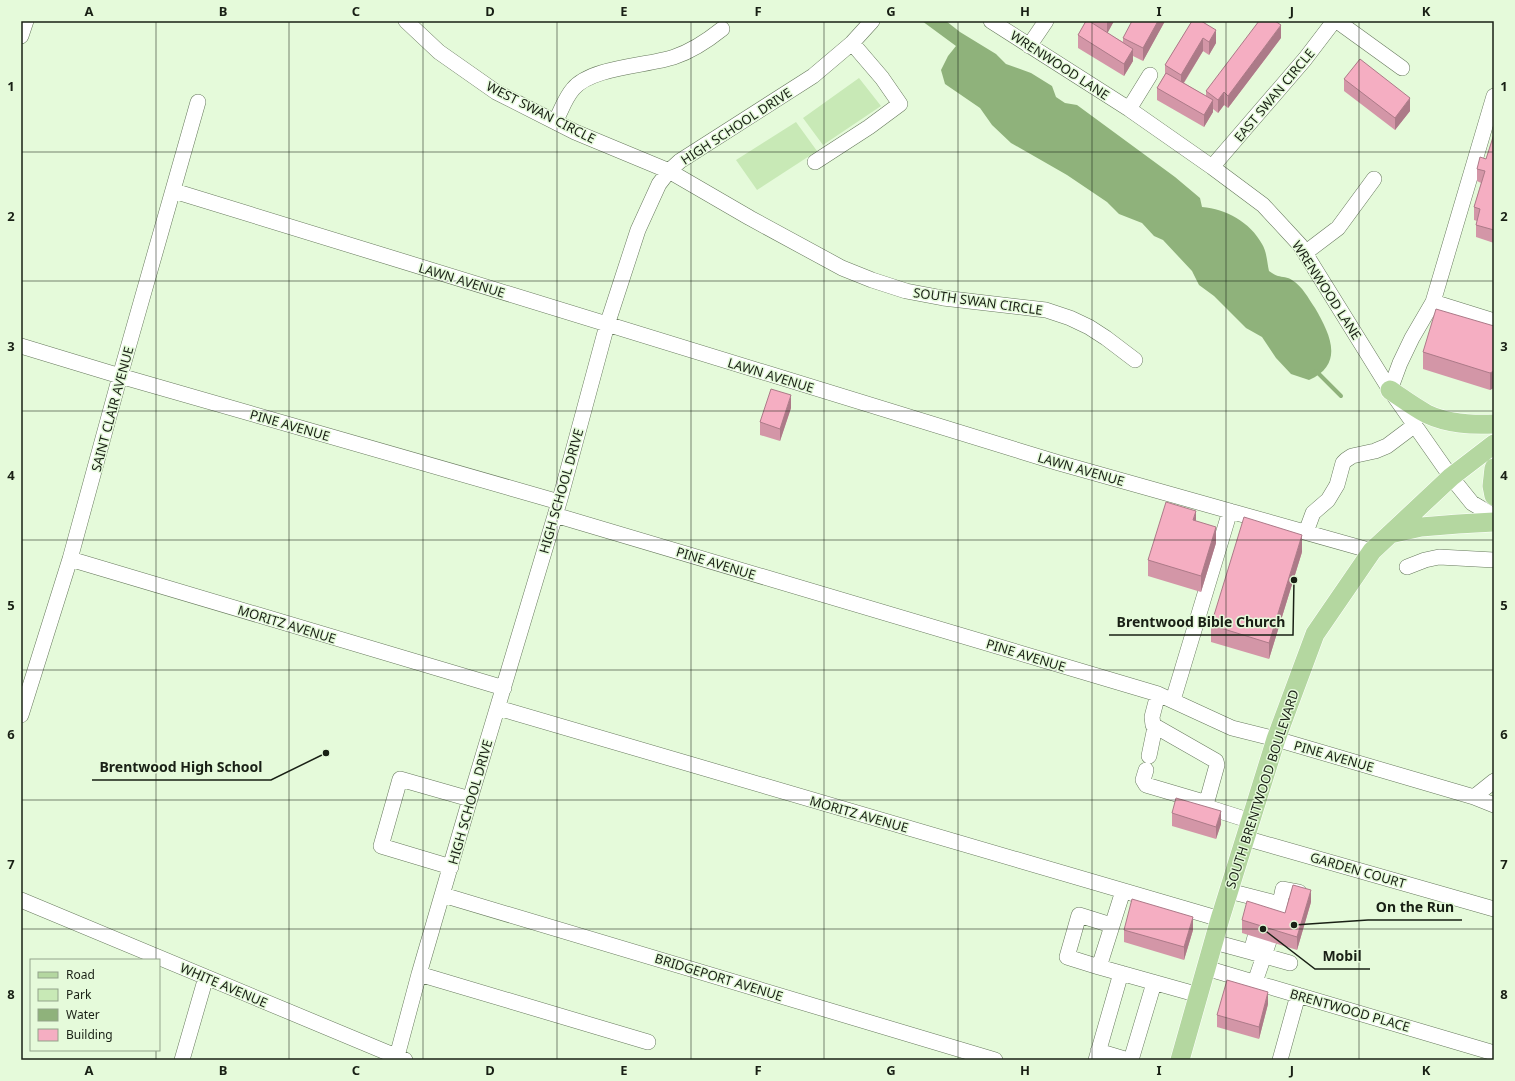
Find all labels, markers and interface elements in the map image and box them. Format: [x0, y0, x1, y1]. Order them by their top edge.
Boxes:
text: A [85, 2, 94, 20]
text: B [219, 2, 227, 20]
text: C [352, 2, 360, 20]
text: D [485, 2, 495, 20]
text: E [620, 2, 628, 20]
text: F [754, 2, 762, 20]
text: G [886, 2, 896, 20]
text: H [1020, 2, 1030, 20]
text: I [1156, 2, 1162, 20]
text: J [1289, 2, 1294, 20]
text: K [1422, 2, 1431, 20]
street label: WRENWOOD LANE [1007, 26, 1113, 104]
street label: EAST SWAN CIRCLE [1230, 45, 1318, 145]
text: 1 [7, 77, 15, 95]
street label: WEST SWAN CIRCLE [483, 77, 599, 147]
text: 1 [1500, 77, 1508, 95]
street label: HIGH SCHOOL DRIVE [677, 83, 795, 169]
text: 2 [7, 207, 15, 225]
text: 2 [1500, 207, 1508, 225]
street label: WRENWOOD LANE [1288, 237, 1366, 343]
street label: LAWN AVENUE [417, 258, 507, 302]
street label: SOUTH SWAN CIRCLE [912, 283, 1044, 319]
text: 3 [7, 337, 15, 355]
text: 3 [1500, 337, 1508, 355]
street label: SAINT CLAIR AVENUE [87, 344, 137, 474]
street label: LAWN AVENUE [726, 353, 816, 397]
street label: PINE AVENUE [248, 405, 332, 445]
street label: HIGH SCHOOL DRIVE [535, 427, 587, 555]
street label: LAWN AVENUE [1036, 448, 1126, 490]
text: 4 [7, 466, 15, 484]
text: 4 [1500, 466, 1508, 484]
street label: PINE AVENUE [674, 542, 758, 584]
text: 5 [7, 596, 15, 614]
text: 5 [1500, 596, 1508, 614]
street label: MORITZ AVENUE [236, 600, 338, 648]
callout: Brentwood Bible Church [1109, 609, 1293, 635]
text: Brentwood Bible Church [1117, 612, 1285, 631]
street label: PINE AVENUE [984, 634, 1068, 676]
street label: SOUTH BRENTWOOD BOULEVARD [1221, 687, 1303, 891]
text: 6 [7, 725, 15, 743]
text: 6 [1500, 725, 1508, 743]
street label: PINE AVENUE [1292, 736, 1376, 776]
street label: HIGH SCHOOL DRIVE [444, 738, 496, 866]
callout: Brentwood High School [92, 754, 271, 780]
text: Brentwood High School [100, 757, 263, 776]
street label: MORITZ AVENUE [808, 791, 910, 837]
street label: GARDEN COURT [1308, 848, 1409, 892]
text: 7 [7, 855, 15, 873]
text: 7 [1500, 855, 1508, 873]
callout: On the Run [1368, 894, 1462, 920]
text: On the Run [1376, 897, 1454, 916]
callout: Mobil [1315, 943, 1370, 969]
text: Mobil [1322, 946, 1362, 965]
street label: BRIDGEPORT AVENUE [653, 949, 785, 1005]
street label: WHITE AVENUE [177, 958, 271, 1012]
legend [30, 959, 160, 1051]
text: Road [66, 966, 95, 983]
street label: BRENTWOOD PLACE [1288, 984, 1412, 1036]
text: 8 [7, 985, 15, 1003]
text: 8 [1500, 985, 1508, 1003]
text: Park [66, 986, 92, 1003]
text: Water [66, 1006, 100, 1023]
text: Building [66, 1026, 113, 1043]
text: A [85, 1061, 94, 1079]
text: B [219, 1061, 227, 1079]
text: C [352, 1061, 360, 1079]
text: D [485, 1061, 495, 1079]
text: E [620, 1061, 628, 1079]
text: F [754, 1061, 762, 1079]
text: G [886, 1061, 896, 1079]
text: H [1020, 1061, 1030, 1079]
text: I [1156, 1061, 1162, 1079]
text: J [1289, 1061, 1294, 1079]
text: K [1422, 1061, 1431, 1079]

